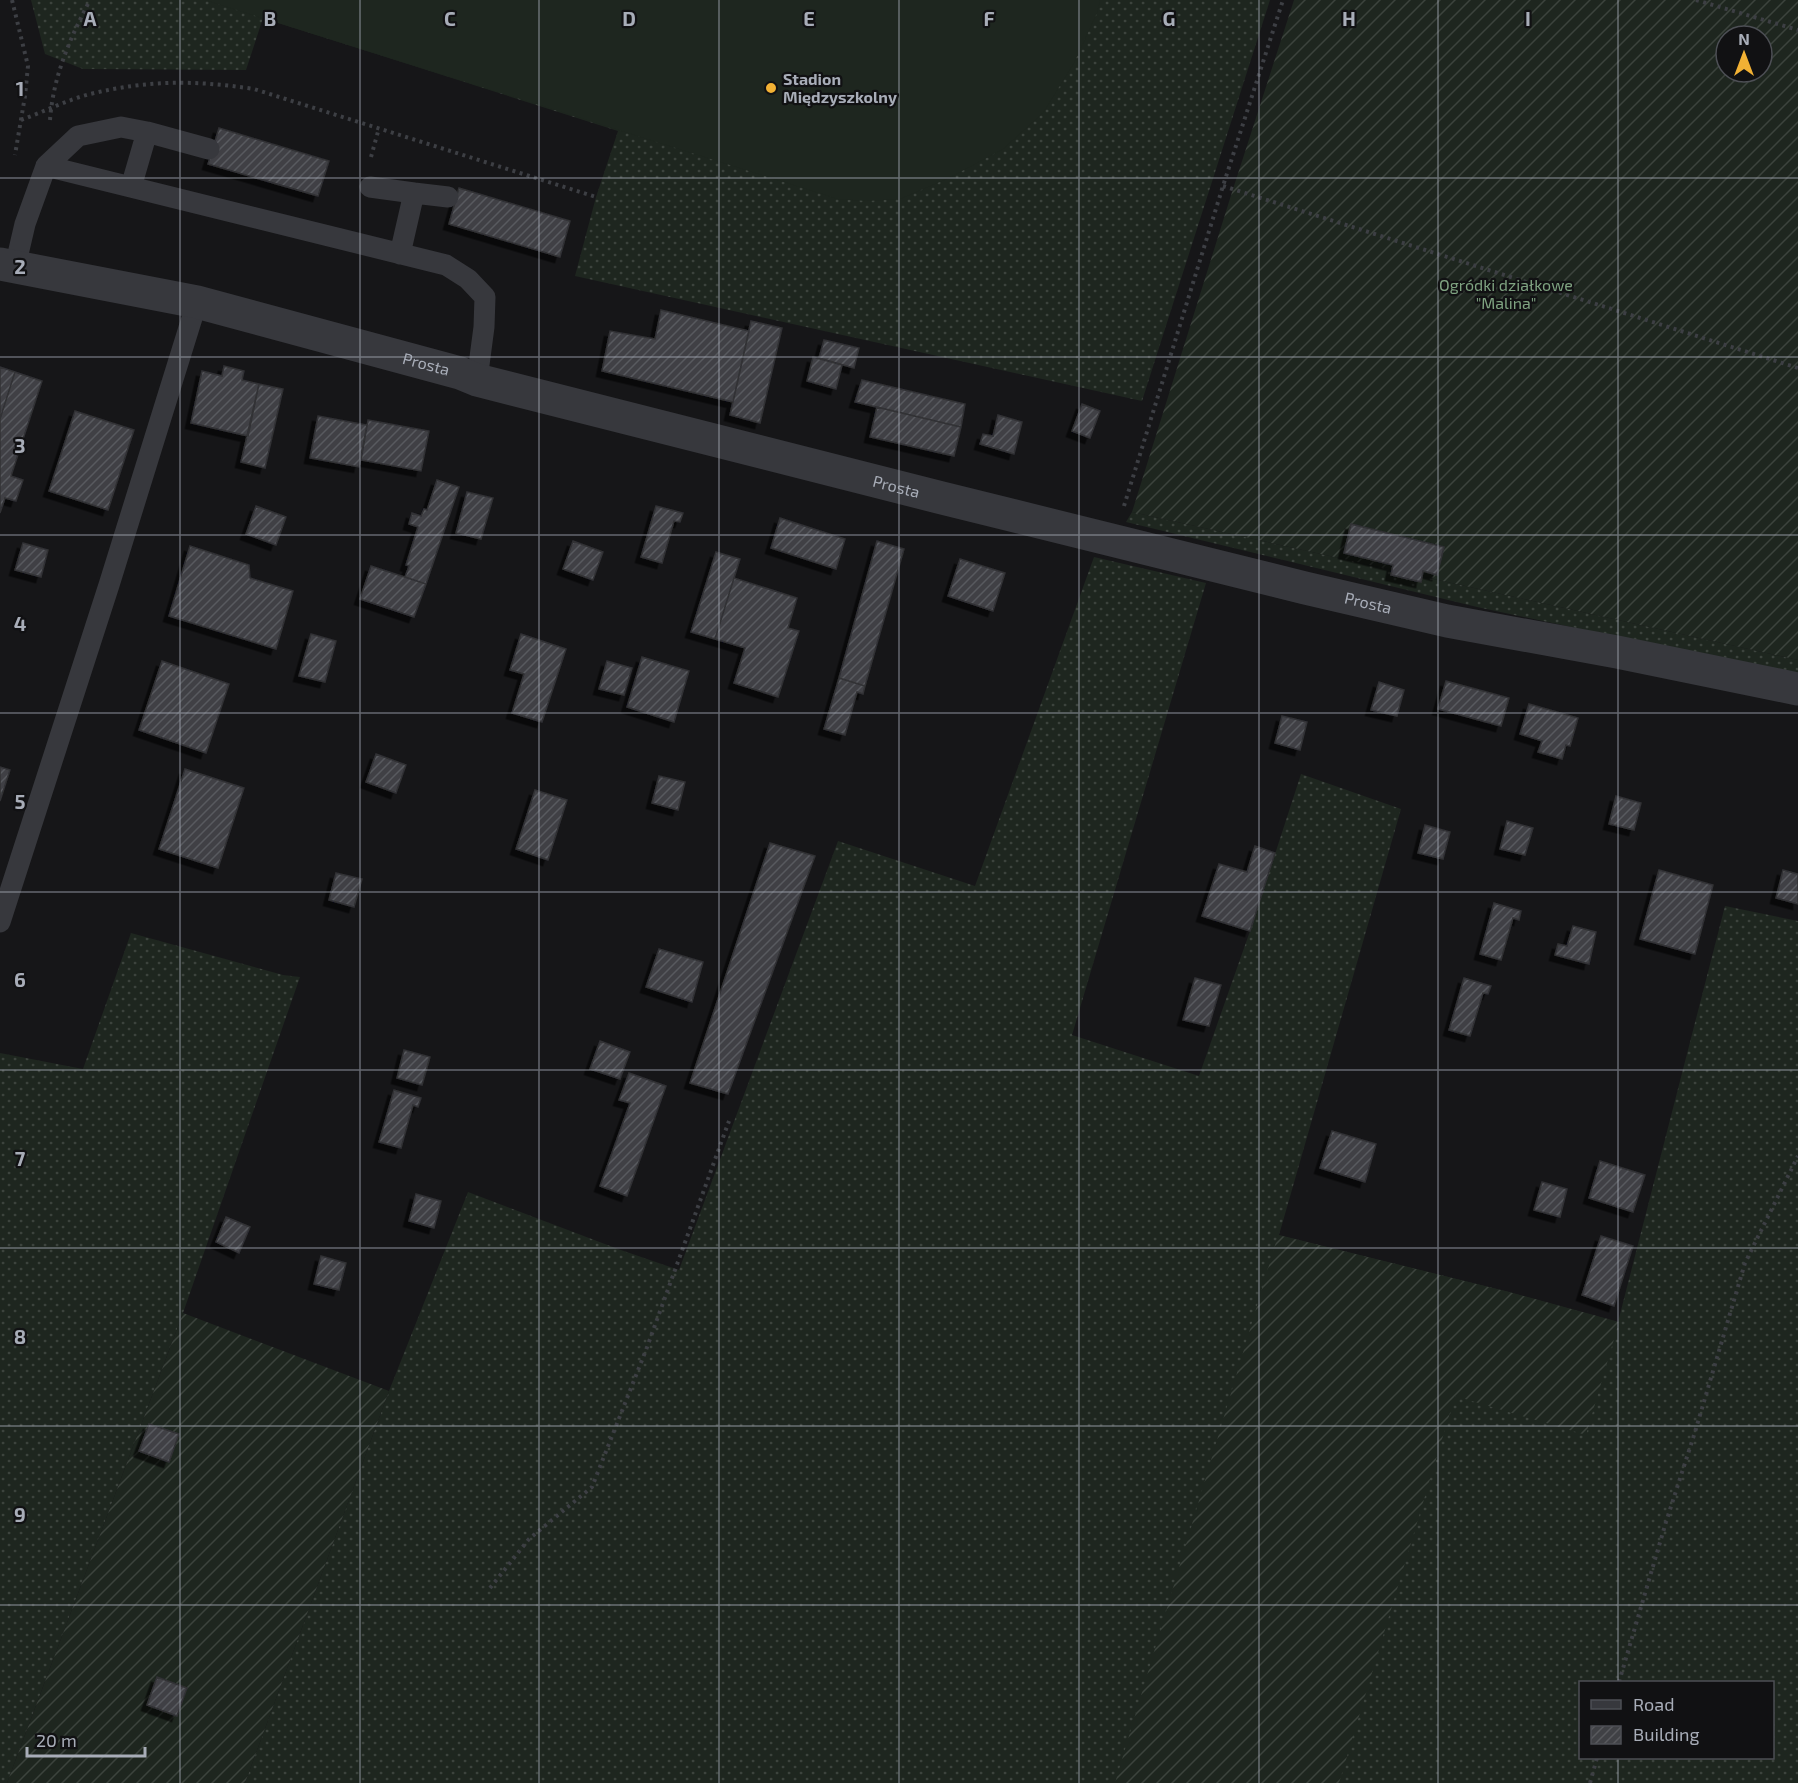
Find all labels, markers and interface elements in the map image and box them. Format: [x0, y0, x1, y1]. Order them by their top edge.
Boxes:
text: A [83, 6, 97, 30]
text: B [264, 6, 276, 30]
text: C [444, 6, 456, 30]
text: D [622, 6, 636, 30]
text: E [803, 6, 815, 30]
text: F [983, 6, 995, 30]
text: G [1163, 6, 1175, 30]
text: H [1342, 6, 1356, 30]
text: I [1525, 6, 1531, 30]
north arrow [1714, 24, 1774, 84]
text: N [1738, 29, 1750, 48]
place label: Stadion Międzyszkolny [783, 69, 897, 107]
text: 1 [16, 76, 24, 100]
marker: Stadion Międzyszkolny [764, 81, 778, 95]
text: 2 [14, 254, 26, 278]
park label: Ogródki działkowe "Malina" [1439, 275, 1573, 312]
street label: Prosta [401, 348, 452, 379]
text: 3 [14, 433, 26, 457]
street label: Prosta [871, 471, 922, 501]
street label: Prosta [1343, 588, 1394, 617]
text: 4 [14, 611, 27, 635]
text: 5 [14, 789, 26, 813]
text: 6 [14, 967, 26, 991]
text: 7 [15, 1146, 26, 1170]
text: 8 [14, 1324, 26, 1348]
text: 9 [14, 1502, 26, 1526]
legend [1579, 1681, 1774, 1759]
text: Road [1633, 1693, 1674, 1715]
scale bar [27, 1720, 146, 1758]
text: Building [1633, 1723, 1700, 1745]
text: 20 m [36, 1729, 77, 1751]

